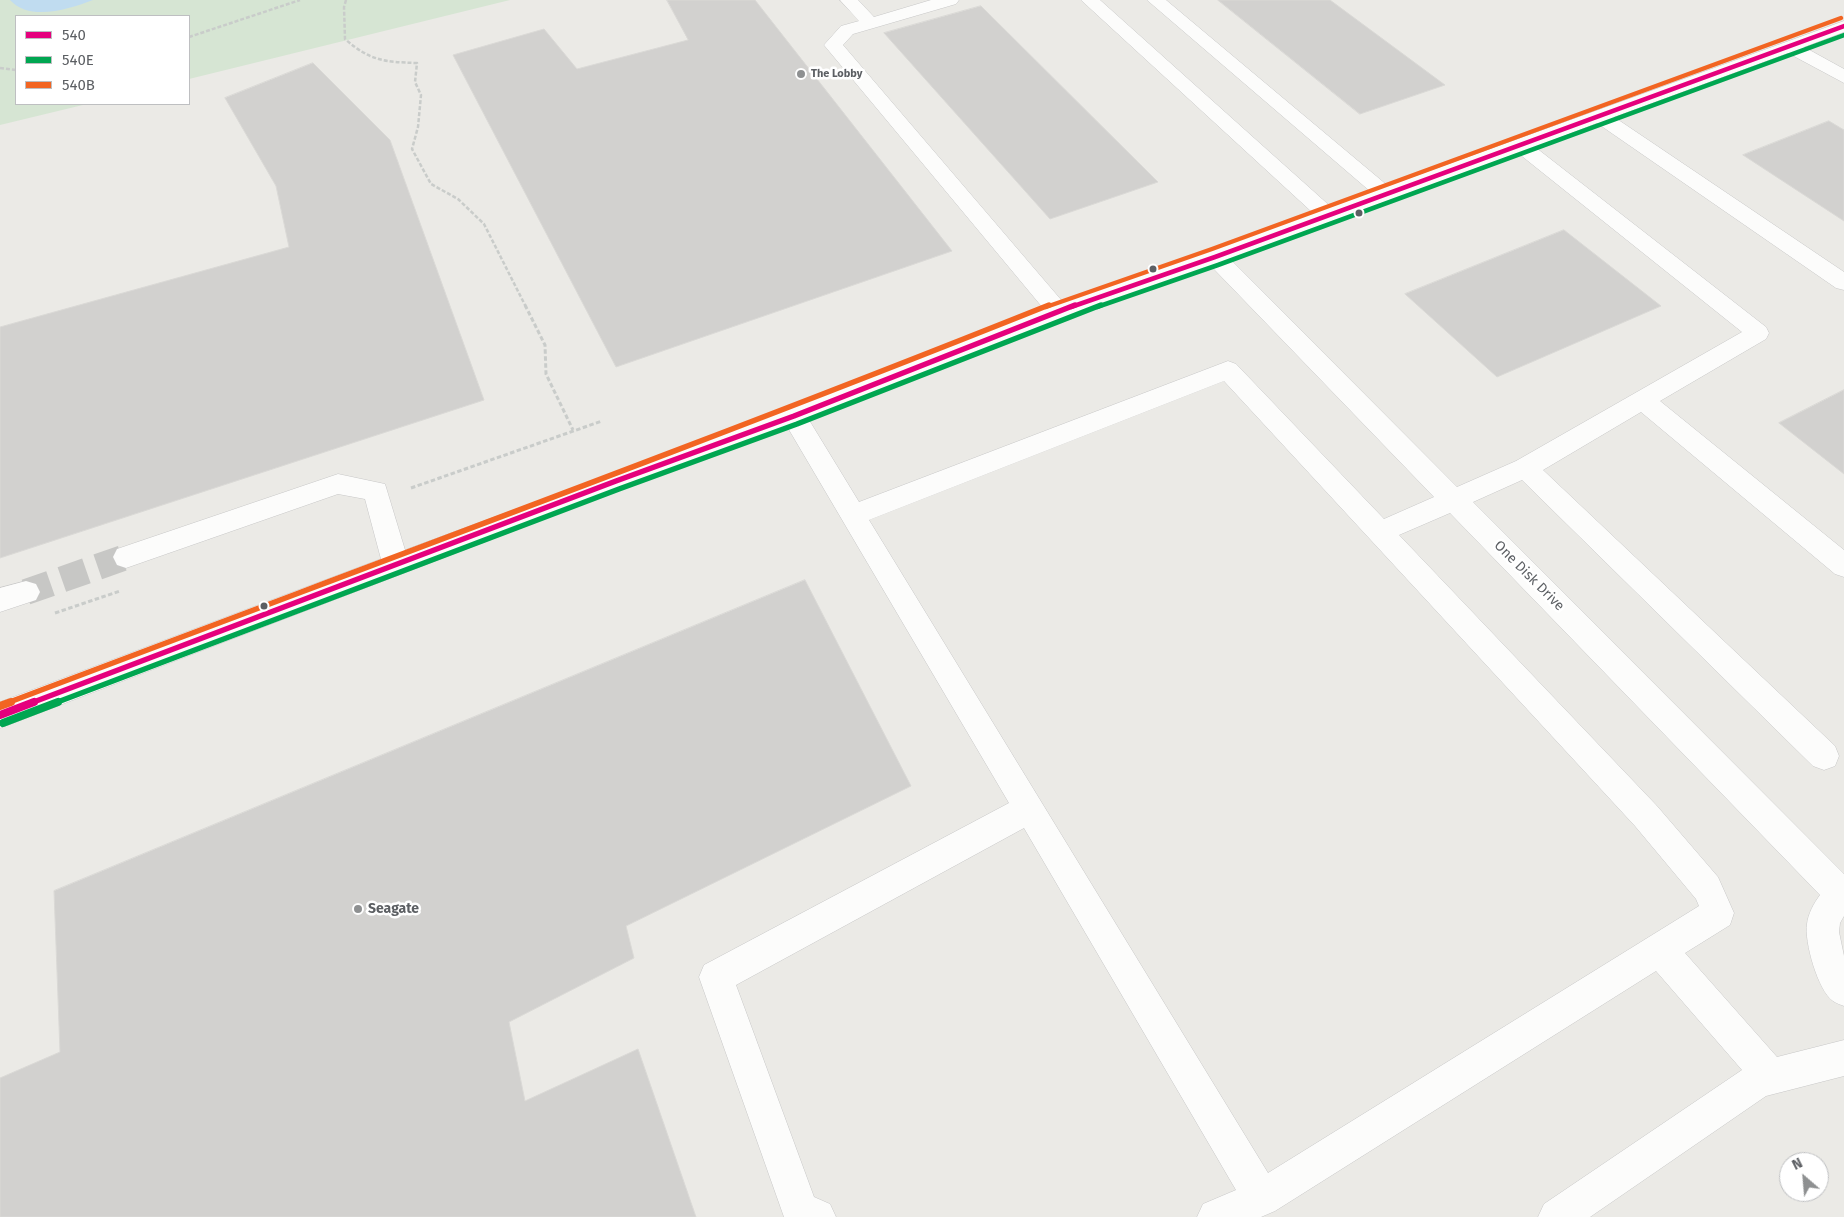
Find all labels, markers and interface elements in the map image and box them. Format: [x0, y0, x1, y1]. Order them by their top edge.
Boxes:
legend [15, 15, 190, 105]
text: 540 [62, 26, 86, 44]
text: 540E [62, 51, 94, 69]
place label: The Lobby [811, 67, 863, 81]
marker: The Lobby [795, 68, 807, 80]
text: 540B [62, 76, 95, 94]
unlabelled marker [1354, 208, 1364, 218]
unlabelled marker [1148, 264, 1158, 274]
street label: One Disk Drive [1490, 537, 1568, 615]
unlabelled marker [259, 601, 269, 611]
place label: Seagate [368, 901, 419, 917]
marker: Seagate [352, 903, 364, 915]
north arrow [1779, 1152, 1829, 1202]
text: N [1789, 1154, 1805, 1174]

